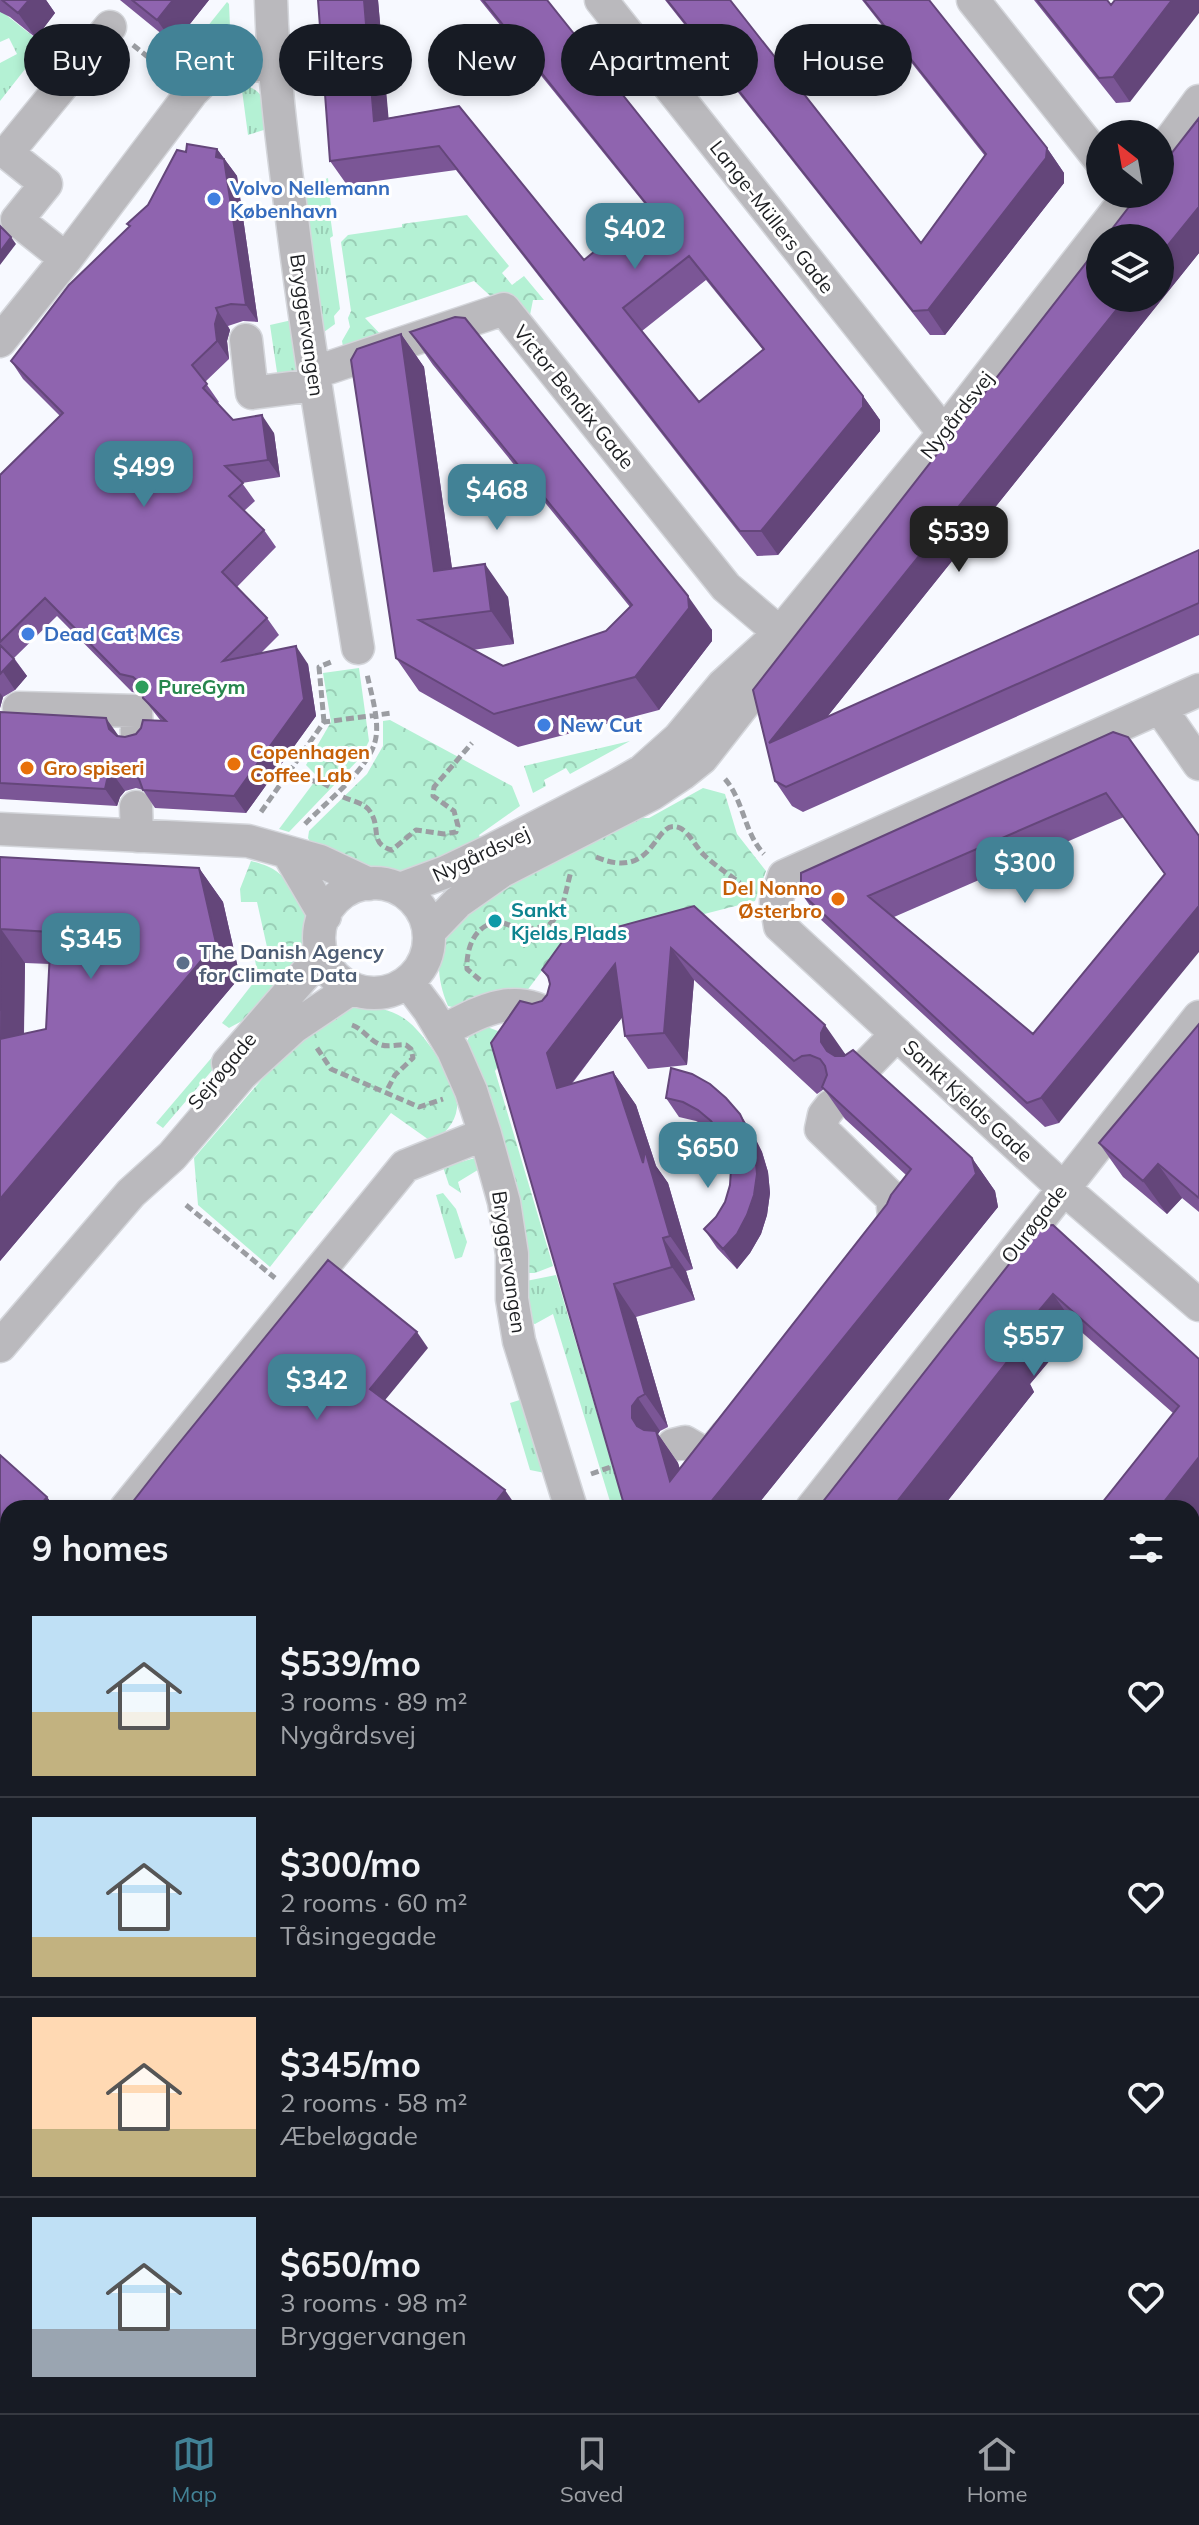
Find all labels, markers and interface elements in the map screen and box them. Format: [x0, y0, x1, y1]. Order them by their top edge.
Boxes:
chip: Buy [24, 24, 130, 96]
chip: Rent [146, 24, 263, 96]
chip: Filters [279, 24, 412, 96]
chip: New [428, 24, 545, 96]
chip: Apartment [561, 24, 758, 96]
chip: House [774, 24, 912, 96]
north arrow [1086, 120, 1174, 208]
map controls [1086, 120, 1174, 312]
street label: Lange-Müllers Gade [705, 135, 840, 298]
place label: Volvo Nellemann København [229, 175, 390, 223]
marker: Volvo Nellemann København [205, 190, 223, 208]
pin: $402 [588, 203, 682, 271]
text: $402 [604, 212, 666, 245]
button: layers [1086, 224, 1174, 312]
street label: Bryggervangen [285, 252, 330, 398]
street label: Victor Bendix Gade [509, 320, 640, 474]
street label: Nygårdsvej [915, 366, 999, 464]
pin: $499 [97, 441, 191, 509]
text: $499 [113, 450, 175, 483]
pin: $468 [450, 464, 544, 532]
text: $468 [466, 473, 528, 506]
pin: $539 [912, 506, 1006, 574]
text: $539 [928, 515, 990, 548]
place label: Dead Cat MCs [44, 621, 180, 646]
marker: Dead Cat MCs [19, 625, 37, 643]
place label: PureGym [158, 674, 245, 699]
marker: PureGym [133, 678, 151, 696]
place label: New Cut [560, 712, 642, 737]
marker: New Cut [535, 716, 553, 734]
place label: Copenhagen Coffee Lab [250, 739, 370, 787]
place label: Gro spiseri [43, 755, 145, 780]
marker: Copenhagen Coffee Lab [225, 755, 243, 773]
marker: Gro spiseri [18, 759, 36, 777]
street label: Nygårdsvej [428, 820, 533, 887]
pin: $300 [978, 837, 1072, 905]
text: $300 [994, 846, 1056, 879]
place label: Del Nonno Østerbro [722, 875, 822, 923]
marker: Del Nonno Østerbro [829, 890, 847, 908]
place label: Sankt Kjelds Plads [511, 897, 627, 945]
marker: Sankt Kjelds Plads [486, 912, 504, 930]
pin: $345 [44, 913, 138, 981]
text: $345 [60, 922, 122, 955]
place label: The Danish Agency for Climate Data [199, 939, 384, 987]
marker: The Danish Agency for Climate Data [174, 954, 192, 972]
street label: Sejrøgade [182, 1027, 261, 1115]
street label: Sankt Kjelds Gade [898, 1034, 1038, 1167]
pin: $650 [661, 1122, 755, 1190]
text: $650 [677, 1131, 739, 1164]
street label: Ourøgade [995, 1180, 1072, 1268]
street label: Bryggervangen [487, 1189, 532, 1335]
pin: $557 [987, 1310, 1081, 1378]
text: $557 [1003, 1319, 1065, 1352]
pin: $342 [270, 1354, 364, 1422]
text: $342 [286, 1363, 348, 1396]
icon: filters [1124, 1526, 1168, 1570]
text: 9 homes [32, 1527, 169, 1570]
text: $539/mo [280, 1642, 421, 1685]
icon: home [96, 1648, 192, 1744]
icon: heart [1124, 1674, 1168, 1718]
text: 3 rooms · 89 m² [280, 1685, 467, 1718]
text: Nygårdsvej [280, 1718, 416, 1751]
text: $300/mo [280, 1843, 421, 1886]
icon: home [96, 1849, 192, 1945]
icon: heart [1124, 1875, 1168, 1919]
text: 2 rooms · 60 m² [280, 1886, 467, 1919]
text: Tåsingegade [280, 1919, 436, 1952]
text: $345/mo [280, 2043, 421, 2086]
icon: home [96, 2049, 192, 2145]
icon: heart [1124, 2075, 1168, 2119]
text: 2 rooms · 58 m² [280, 2086, 467, 2119]
text: Æbeløgade [280, 2119, 418, 2152]
text: $650/mo [280, 2243, 421, 2286]
icon: home [96, 2249, 192, 2345]
icon: heart [1124, 2275, 1168, 2319]
text: 3 rooms · 98 m² [280, 2286, 467, 2319]
text: Bryggervangen [280, 2319, 467, 2352]
tab: Map [172, 2432, 217, 2508]
tab: Saved [560, 2432, 624, 2508]
tab: Home [967, 2432, 1027, 2508]

